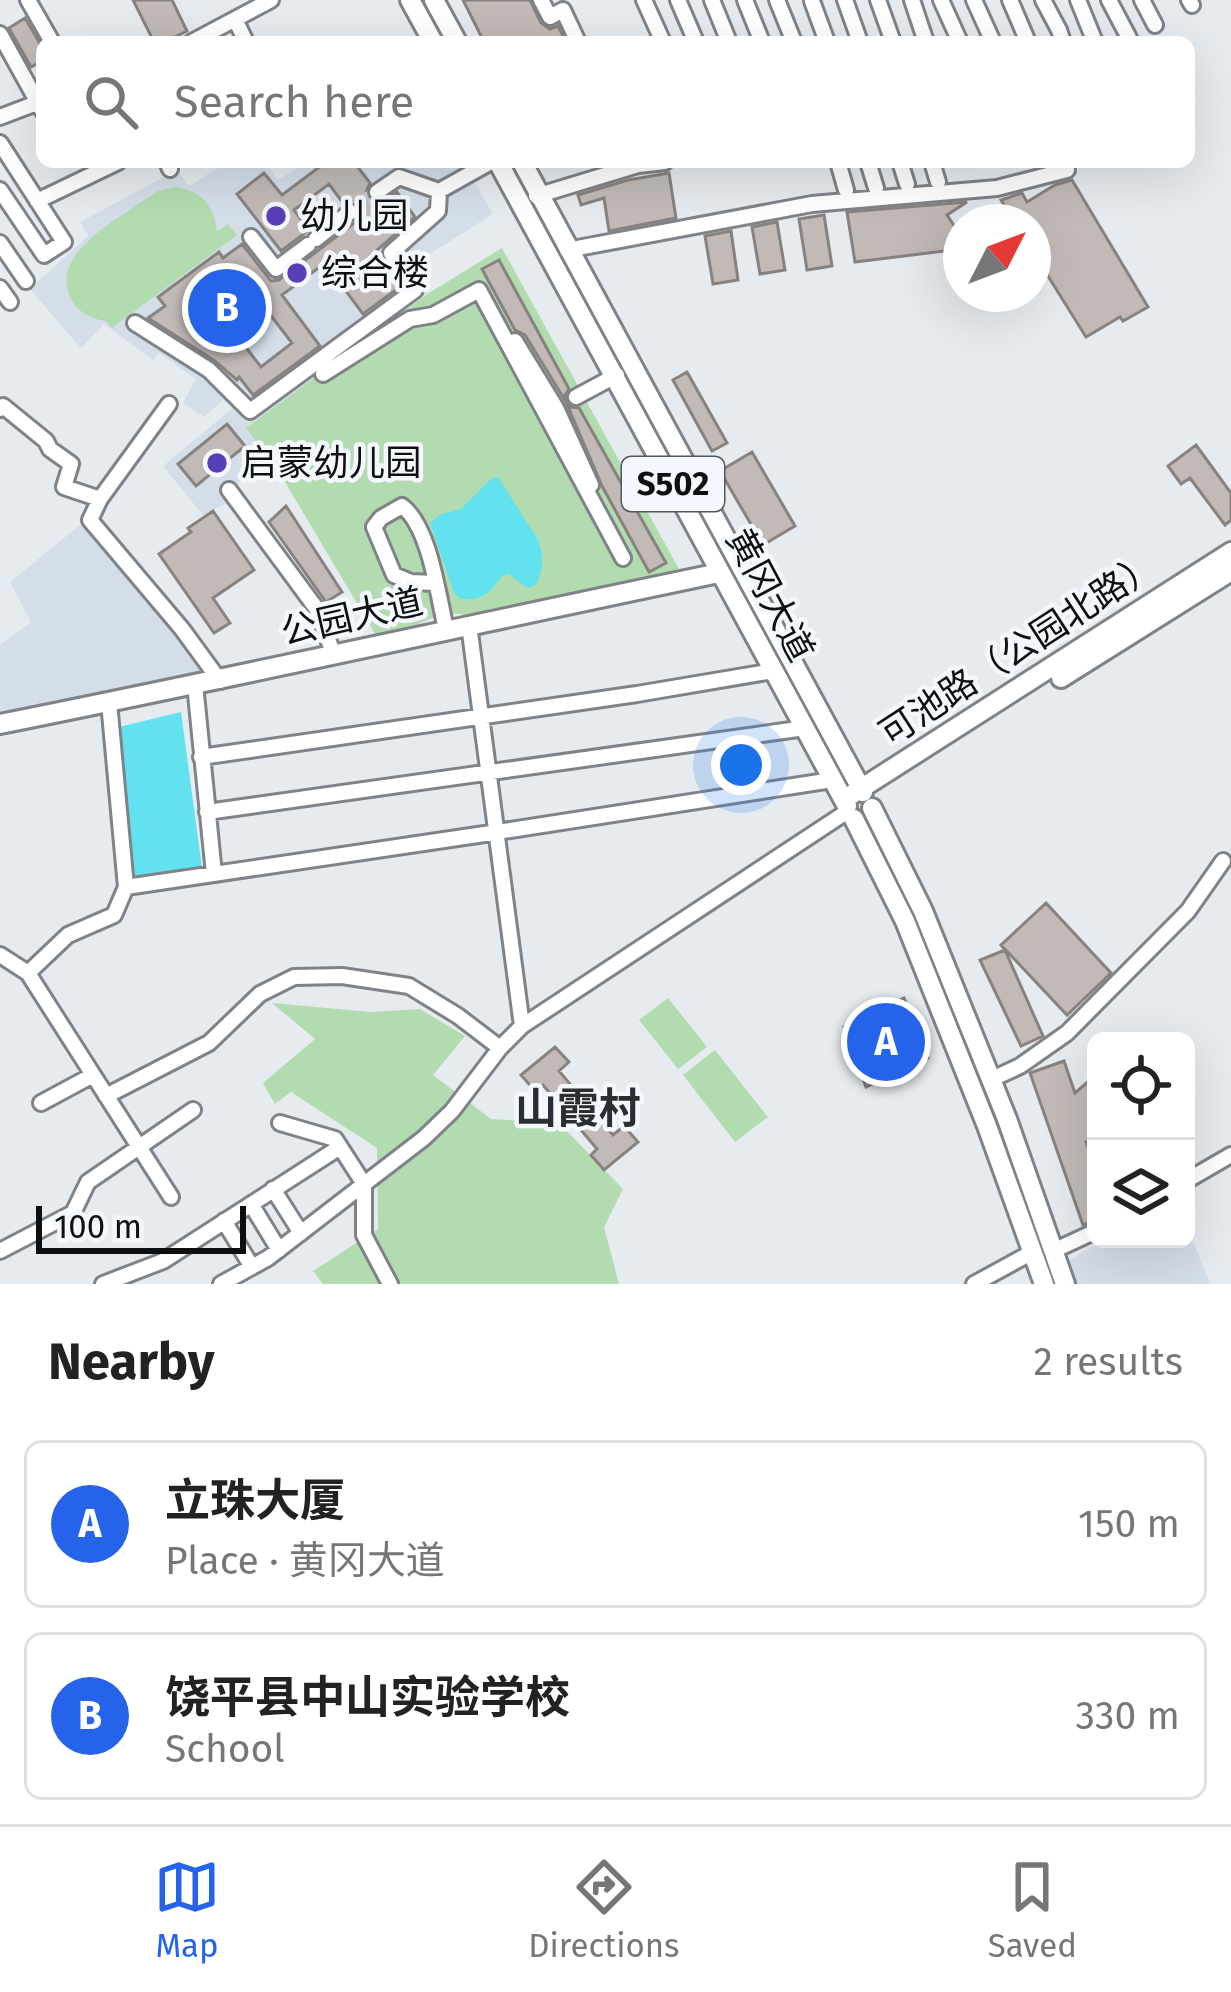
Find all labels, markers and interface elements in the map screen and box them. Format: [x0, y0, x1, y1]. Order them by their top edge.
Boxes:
search box [36, 36, 1195, 168]
icon: search [78, 69, 144, 135]
text: Search here [174, 75, 414, 129]
place label: 幼儿园 [300, 194, 408, 238]
marker: 幼儿园 [263, 203, 289, 229]
north arrow [943, 204, 1051, 312]
place label: 综合楼 [321, 251, 429, 295]
marker: 综合楼 [284, 260, 310, 286]
pin: B [188, 263, 266, 353]
place label: 启蒙幼儿园 [241, 441, 421, 485]
marker: 启蒙幼儿园 [204, 450, 230, 476]
road number: S502 [622, 457, 724, 511]
street label: 黄冈大道 [717, 521, 823, 669]
street label: 可池路（公园北路） [871, 542, 1167, 756]
street label: 公园大道 [277, 579, 427, 655]
your location [711, 735, 771, 795]
pin: A [847, 997, 925, 1087]
map controls [1087, 1032, 1195, 1248]
button: locate [1087, 1032, 1195, 1140]
district label: 山霞村 [515, 1084, 641, 1134]
button: layers [1087, 1140, 1195, 1248]
scale bar [36, 1200, 246, 1253]
text: 100 m [54, 1207, 142, 1247]
text: Nearby [48, 1331, 214, 1393]
text: 2 results [1034, 1339, 1183, 1385]
text: 立珠大厦 [165, 1474, 345, 1528]
text: A [78, 1501, 102, 1547]
text: 150 m [1078, 1501, 1180, 1547]
text: Place · 黄冈大道 [165, 1538, 445, 1584]
text: 饶平县中山实验学校 [165, 1671, 570, 1725]
text: B [78, 1693, 102, 1739]
text: 330 m [1076, 1693, 1180, 1739]
text: School [165, 1726, 285, 1772]
tab: Map [154, 1854, 220, 1966]
tab: Directions [528, 1854, 680, 1966]
tab: Saved [988, 1854, 1077, 1966]

